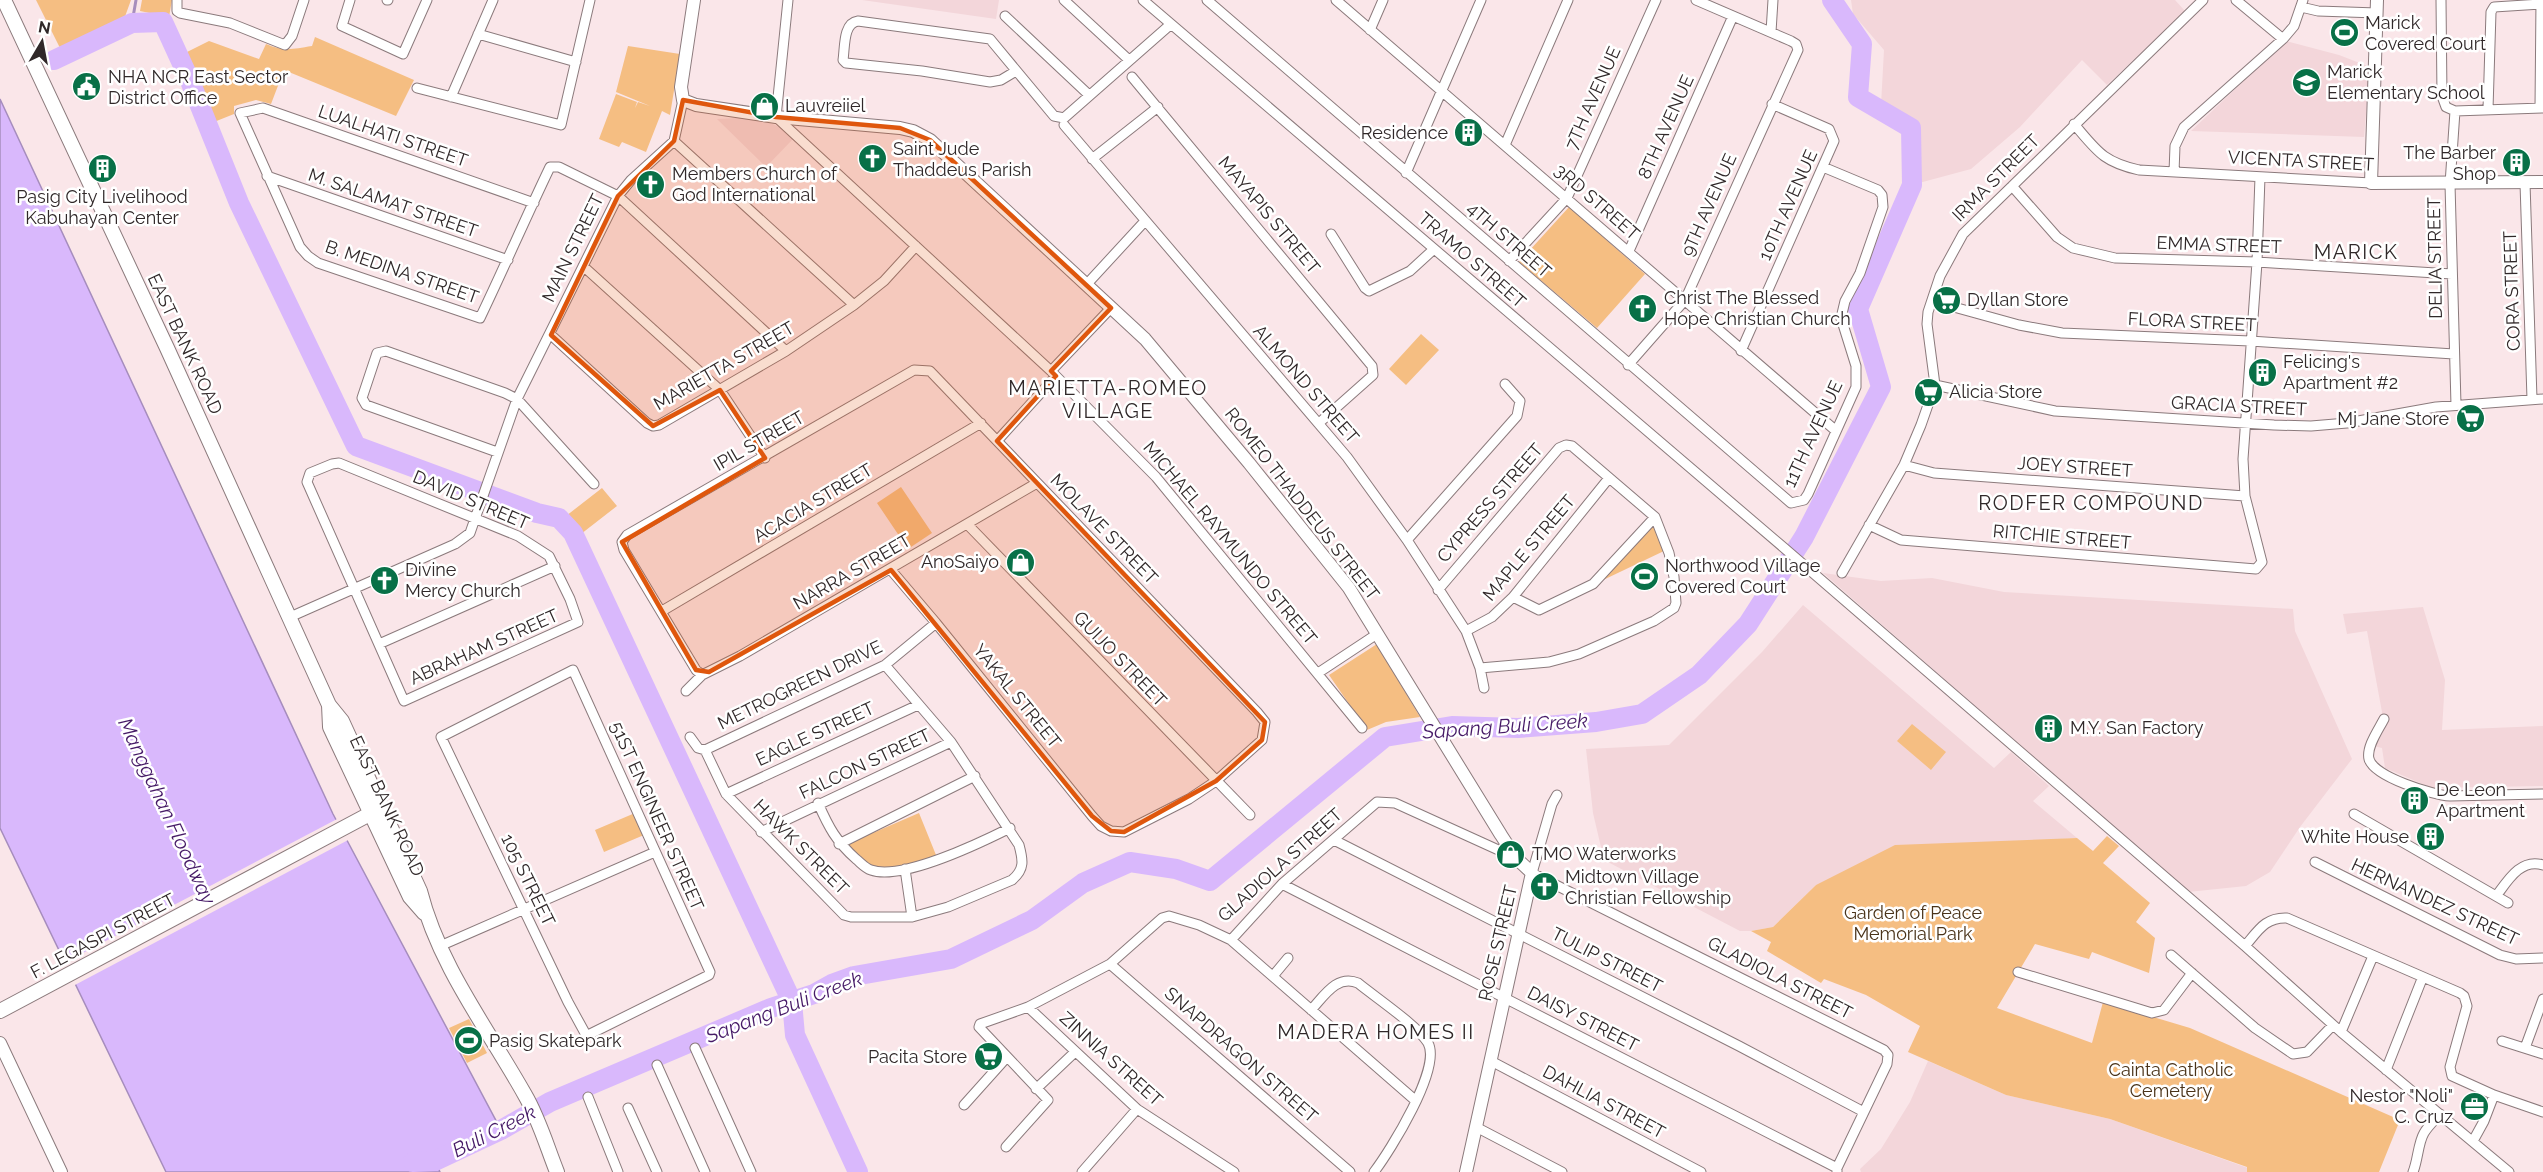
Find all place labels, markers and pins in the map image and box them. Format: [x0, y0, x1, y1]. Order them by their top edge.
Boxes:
place label: Marick Covered Court [2365, 12, 2486, 54]
sports icon: Marick Covered Court [2328, 17, 2360, 49]
place label: Marick Elementary School [2327, 61, 2485, 103]
place label: NHA NCR East Sector District Office [108, 66, 289, 108]
school or university icon: Marick Elementary School [2290, 66, 2322, 98]
public building icon: NHA NCR East Sector District Office [71, 71, 103, 103]
shop icon: Lauvreiiel [748, 90, 780, 122]
place label: Lauvreiiel [785, 95, 866, 116]
building icon: Residence [1453, 117, 1485, 149]
place label: Residence [1361, 122, 1448, 143]
place label: Saint Jude Thaddeus Parish [893, 138, 1032, 180]
place label: The Barber Shop [2403, 142, 2497, 184]
church icon: Saint Jude Thaddeus Parish [856, 143, 888, 175]
building icon: The Barber Shop [2501, 147, 2533, 179]
building icon: Pasig City Livelihood Kabuhayan Center [86, 152, 118, 184]
place label: Members Church of God International [672, 163, 838, 205]
church icon: Members Church of God International [635, 168, 667, 200]
place label: Pasig City Livelihood Kabuhayan Center [16, 186, 188, 228]
supermarket icon: Dyllan Store [1930, 284, 1962, 316]
place label: Christ The Blessed Hope Christian Church [1664, 287, 1851, 329]
place label: Dyllan Store [1967, 289, 2069, 310]
church icon: Christ The Blessed Hope Christian Church [1627, 292, 1659, 324]
place label: Felicing's Apartment #2 [2283, 351, 2398, 393]
building icon: Felicing's Apartment #2 [2246, 356, 2278, 388]
supermarket icon: Alicia Store [1912, 376, 1944, 408]
place label: Alicia Store [1949, 381, 2043, 402]
supermarket icon: Mj Jane Store [2454, 403, 2486, 435]
place label: Mj Jane Store [2337, 408, 2449, 429]
shop icon: AnoSaiyo [1004, 546, 1036, 578]
place label: AnoSaiyo [921, 551, 999, 572]
place label: Northwood Village Covered Court [1665, 555, 1821, 597]
place label: Divine Mercy Church [405, 559, 521, 601]
sports icon: Northwood Village Covered Court [1628, 560, 1660, 592]
church icon: Divine Mercy Church [368, 564, 400, 596]
building icon: M.Y. San Factory [2033, 712, 2065, 744]
place label: M.Y. San Factory [2070, 717, 2204, 738]
place label: De Leon Apartment [2436, 779, 2525, 821]
building icon: De Leon Apartment [2399, 784, 2431, 816]
building icon: White House [2414, 821, 2446, 853]
place label: White House [2301, 826, 2409, 847]
shop icon: TMO Waterworks [1495, 838, 1527, 870]
place label: TMO Waterworks [1532, 843, 1676, 864]
place label: Midtown Village Christian Fellowship [1565, 866, 1731, 908]
church icon: Midtown Village Christian Fellowship [1528, 871, 1560, 903]
sports icon: Pasig Skatepark [452, 1025, 484, 1057]
place label: Pasig Skatepark [489, 1030, 622, 1051]
supermarket icon: Pacita Store [972, 1041, 1004, 1073]
place label: Pacita Store [868, 1046, 967, 1067]
place label: Nestor "Noli" C. Cruz [2350, 1085, 2453, 1127]
office icon: Nestor "Noli" C. Cruz [2458, 1090, 2490, 1122]

